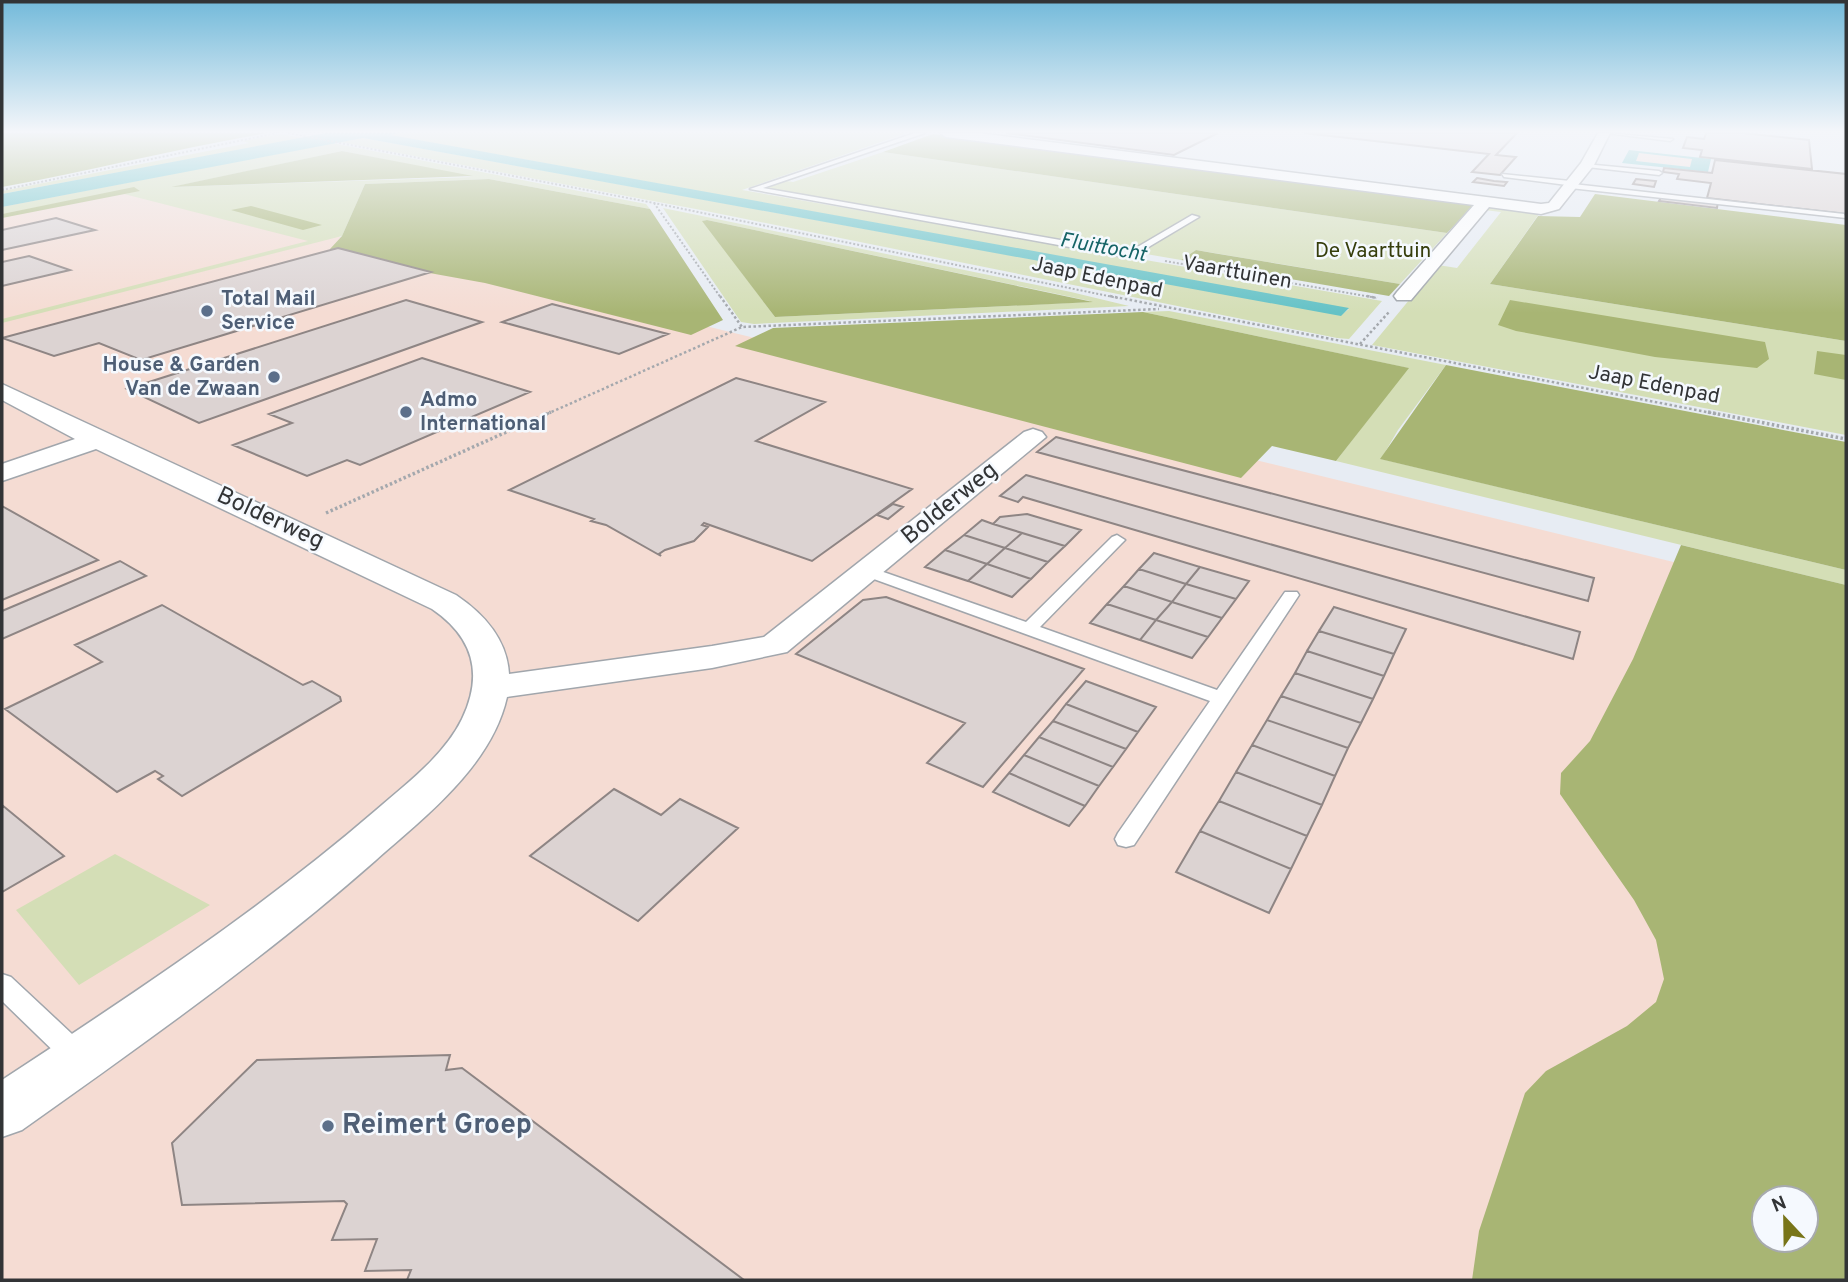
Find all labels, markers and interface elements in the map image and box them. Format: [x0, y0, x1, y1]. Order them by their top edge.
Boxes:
water label: Fluittocht [1058, 227, 1150, 269]
park label: De Vaarttuin [1315, 238, 1431, 265]
street label: Vaarttuinen [1180, 250, 1294, 296]
street label: Jaap Edenpad [1029, 251, 1165, 305]
place label: Total Mail Service [221, 286, 316, 337]
marker: Total Mail Service [199, 303, 215, 319]
place label: House & Garden Van de Zwaan [103, 352, 260, 403]
street label: Jaap Edenpad [1586, 359, 1722, 411]
marker: House & Garden Van de Zwaan [266, 369, 282, 385]
place label: Admo International [420, 387, 546, 438]
marker: Admo International [398, 404, 414, 420]
street label: Bolderweg [896, 456, 1004, 552]
street label: Bolderweg [211, 481, 329, 557]
place label: Reimert Groep [342, 1108, 532, 1144]
marker: Reimert Groep [320, 1118, 336, 1134]
north arrow [1750, 1184, 1820, 1254]
text: N [1769, 1191, 1790, 1219]

